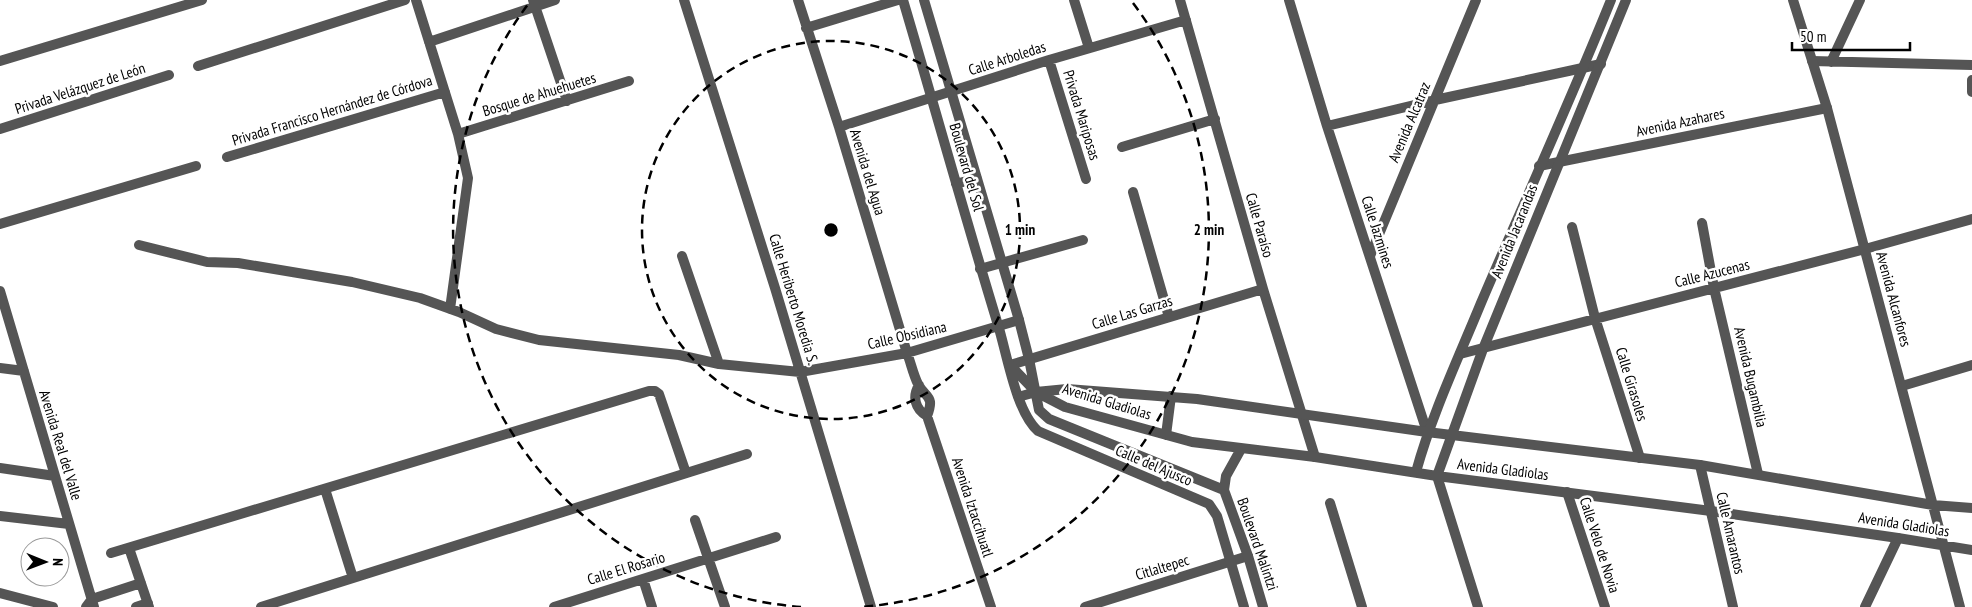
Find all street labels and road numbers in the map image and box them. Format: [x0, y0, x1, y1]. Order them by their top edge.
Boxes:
street label: Calle Arboledas [966, 37, 1048, 79]
street label: Privada Velázquez de León [12, 58, 148, 118]
street label: Bosque de Ahuehuetes [480, 68, 598, 120]
street label: Privada Mariposas [1059, 68, 1105, 162]
street label: Privada Francisco Hernández de Córdova [230, 70, 434, 150]
street label: Avenida Alcatraz [1384, 79, 1434, 165]
street label: Avenida Azahares [1634, 103, 1726, 141]
street label: Boulevard del Sol [945, 121, 989, 214]
street label: Avenida del Agua [846, 127, 890, 217]
street label: Avenida Jacarandas [1487, 181, 1541, 281]
street label: Calle Paraíso [1242, 191, 1278, 259]
street label: Calle Jazmines [1357, 193, 1399, 271]
street label: Calle Heriberto Moredia S. [765, 231, 823, 367]
street label: Avenida Alcanfores [1872, 249, 1916, 349]
street label: Calle Azucenas [1673, 255, 1751, 291]
street label: Calle Las Garzas [1089, 291, 1175, 333]
street label: Calle Obsidiana [866, 317, 948, 353]
street label: Avenida Bugambilia [1730, 325, 1772, 429]
street label: Calle Girasoles [1612, 345, 1652, 423]
street label: Avenida Gladiolas [1060, 378, 1154, 424]
street label: Avenida Real del Valle [35, 388, 87, 502]
street label: Calle del Ajusco [1113, 440, 1195, 490]
street label: Avenida Gladiolas [1456, 454, 1550, 484]
street label: Avenida Iztaccíhuatl [948, 455, 998, 560]
street label: Calle Amarantos [1712, 490, 1750, 576]
street label: Boulevard Malintzi [1233, 495, 1283, 593]
street label: Calle Velo de Novia [1576, 495, 1624, 595]
street label: Avenida Gladiolas [1857, 507, 1951, 541]
street label: Calle El Rosario [585, 547, 667, 589]
street label: Citlaltepec [1133, 550, 1192, 584]

